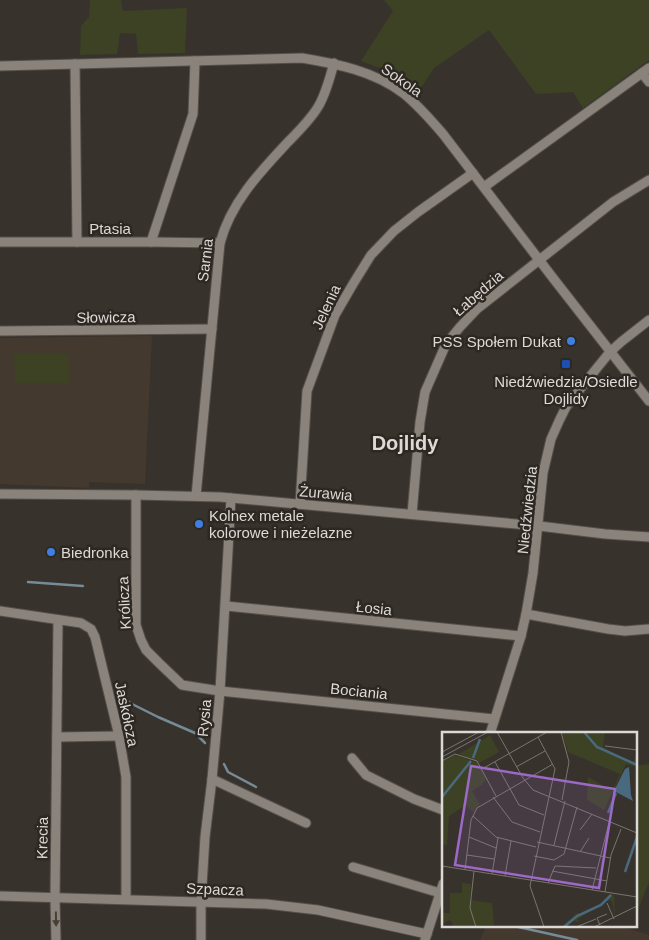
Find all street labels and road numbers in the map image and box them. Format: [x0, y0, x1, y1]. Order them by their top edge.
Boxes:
street label: Sokola [378, 60, 426, 100]
street label: Ptasia [89, 220, 131, 237]
street label: Sarnia [194, 237, 216, 283]
street label: Łabędzia [449, 266, 507, 319]
street label: Jelenia [308, 281, 344, 332]
street label: Słowicza [76, 308, 136, 326]
street label: Niedźwiedzia [514, 465, 540, 555]
street label: Żurawia [299, 482, 354, 504]
street label: Królicza [114, 575, 134, 630]
street label: Łosia [355, 598, 393, 618]
street label: Jaskółcza [112, 680, 142, 749]
street label: Bociania [329, 680, 389, 703]
street label: Rysia [194, 698, 214, 737]
street label: Krecia [33, 816, 51, 859]
street label: Szpacza [186, 880, 245, 899]

